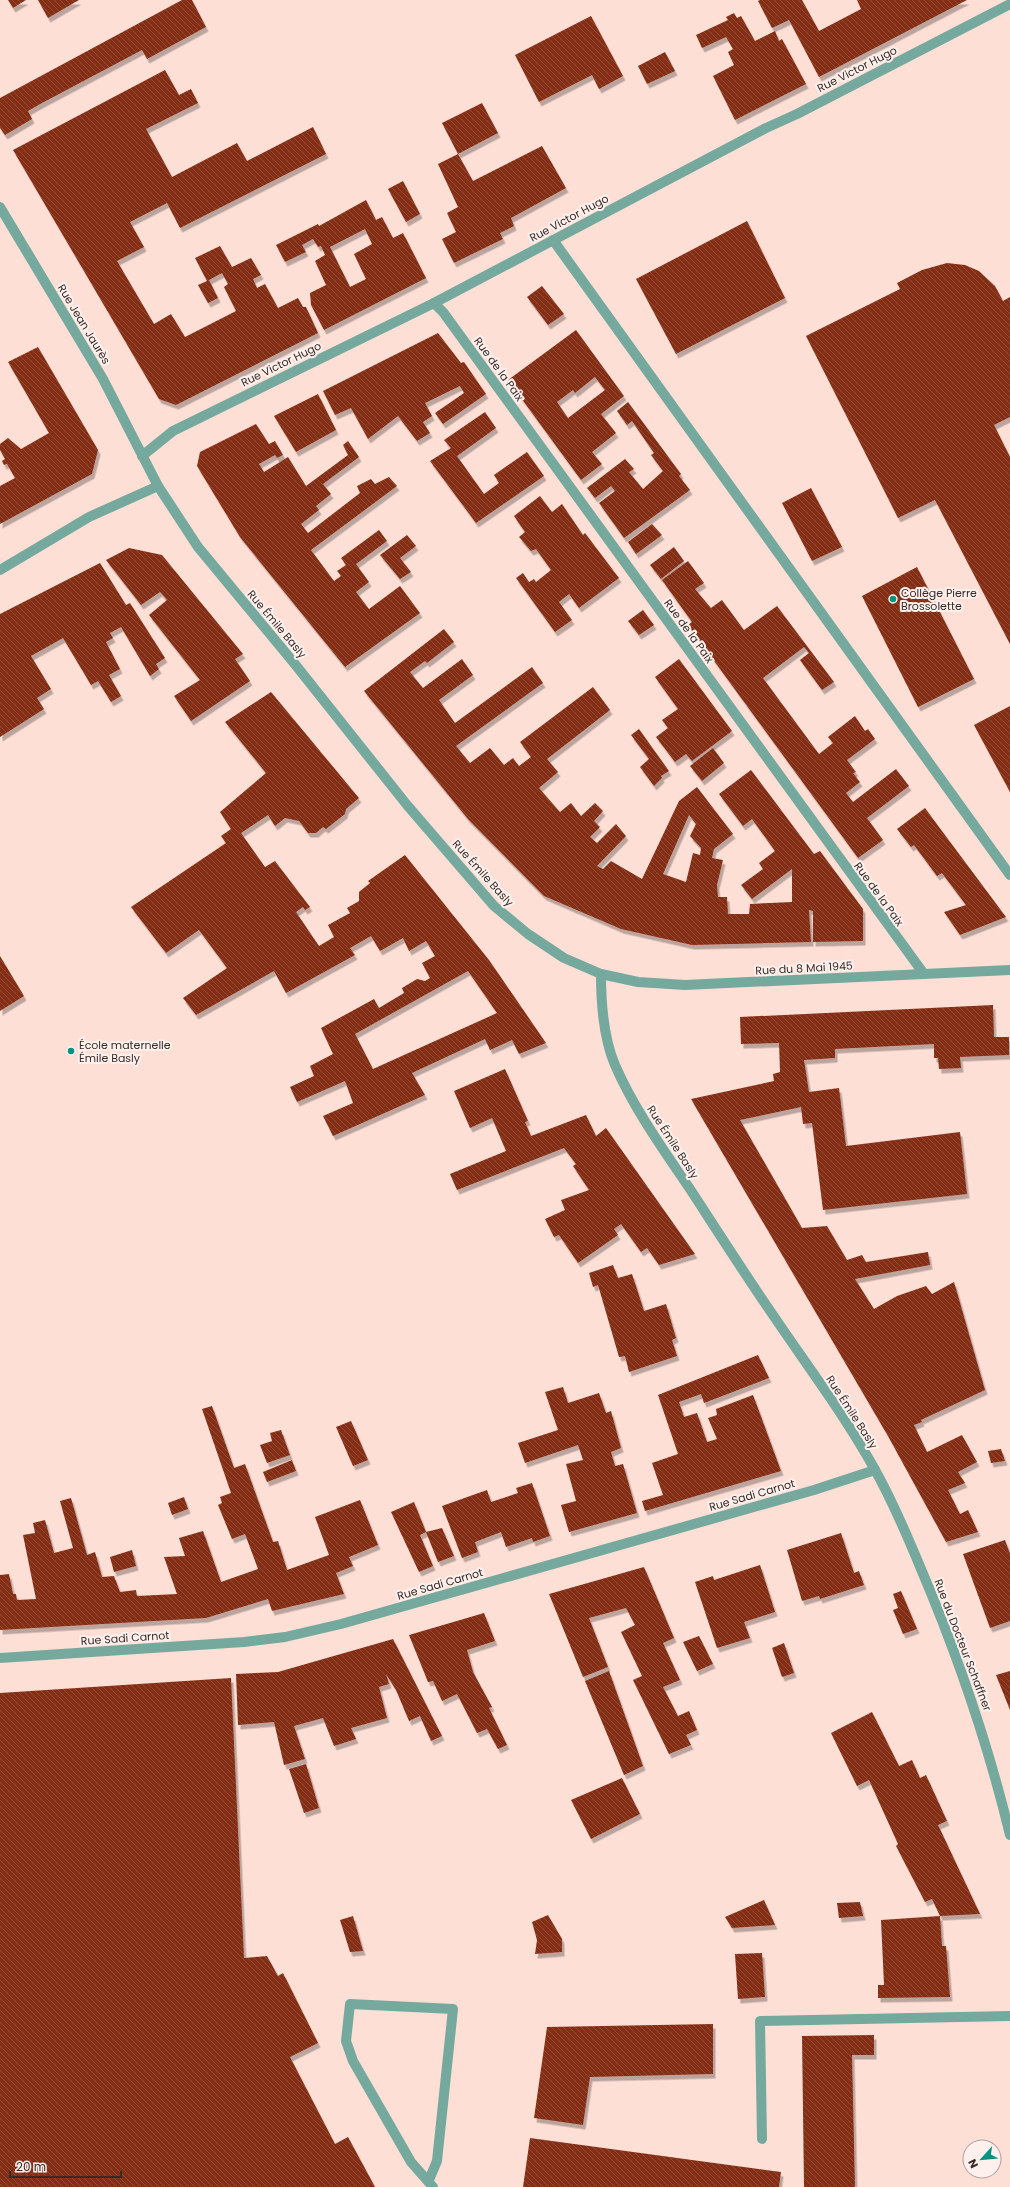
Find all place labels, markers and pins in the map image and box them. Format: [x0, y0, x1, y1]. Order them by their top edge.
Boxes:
place label: Collège Pierre Brossolette [901, 585, 977, 614]
marker: Collège Pierre Brossolette [888, 594, 898, 604]
place label: École maternelle Émile Basly [79, 1037, 171, 1066]
marker: École maternelle Émile Basly [66, 1046, 76, 1056]

